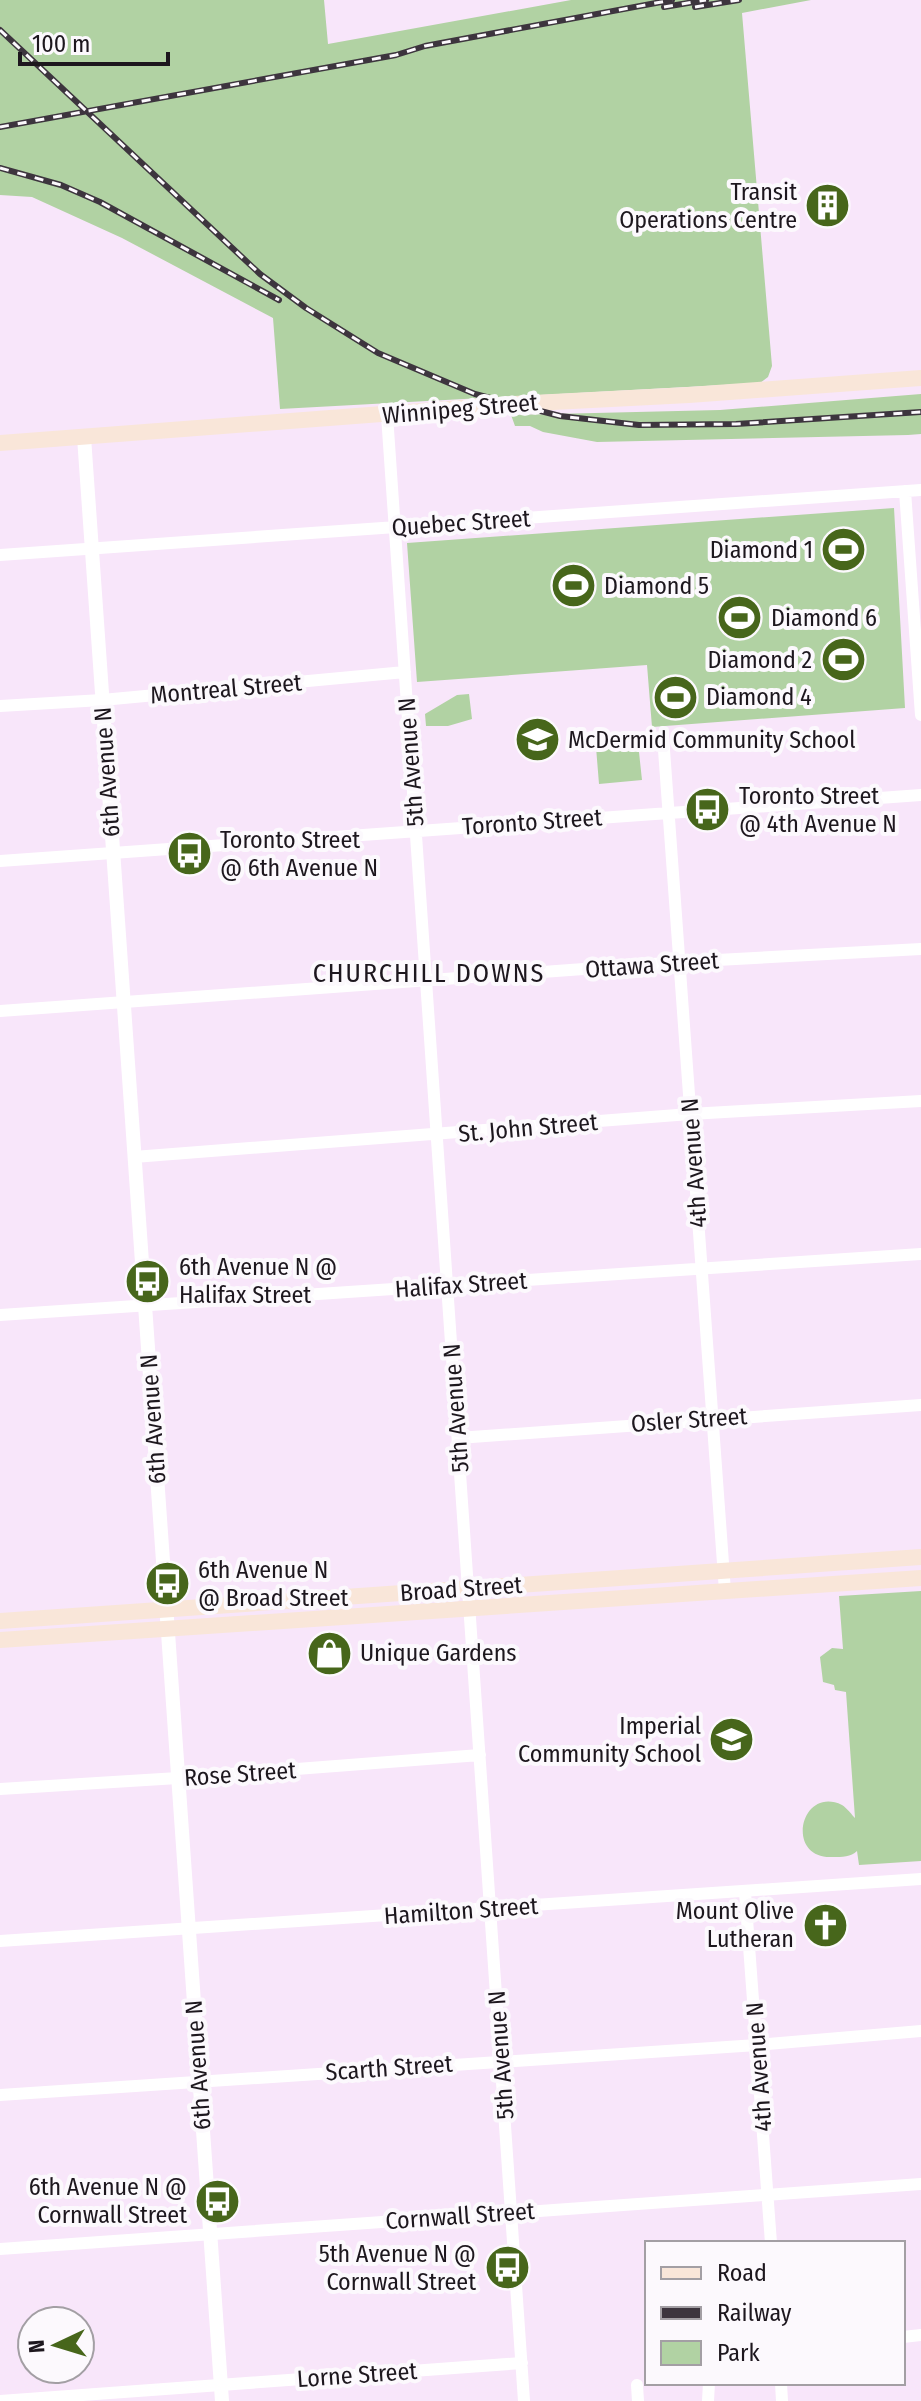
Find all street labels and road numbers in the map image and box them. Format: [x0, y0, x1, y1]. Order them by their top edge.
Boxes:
street label: Winnipeg Street [381, 388, 539, 430]
street label: Quebec Street [391, 504, 531, 542]
street label: Montreal Street [149, 668, 303, 710]
street label: 5th Avenue N [393, 697, 429, 827]
street label: 6th Avenue N [88, 706, 126, 838]
street label: Toronto Street [461, 803, 603, 841]
street label: Ottawa Street [584, 946, 720, 984]
street label: 4th Avenue N [675, 1097, 713, 1229]
street label: St. John Street [457, 1108, 599, 1148]
street label: Halifax Street [394, 1266, 528, 1304]
street label: 5th Avenue N [438, 1343, 474, 1473]
street label: 6th Avenue N [134, 1353, 172, 1485]
street label: Osler Street [630, 1402, 748, 1438]
street label: Broad Street [399, 1571, 523, 1607]
street label: Rose Street [183, 1756, 297, 1792]
street label: Hamilton Street [383, 1892, 539, 1930]
street label: 5th Avenue N [483, 1990, 519, 2120]
street label: 6th Avenue N [179, 1999, 217, 2131]
street label: 4th Avenue N [740, 2001, 778, 2133]
street label: Scarth Street [325, 2050, 454, 2086]
street label: Cornwall Street [384, 2197, 536, 2235]
street label: Lorne Street [296, 2357, 418, 2393]

